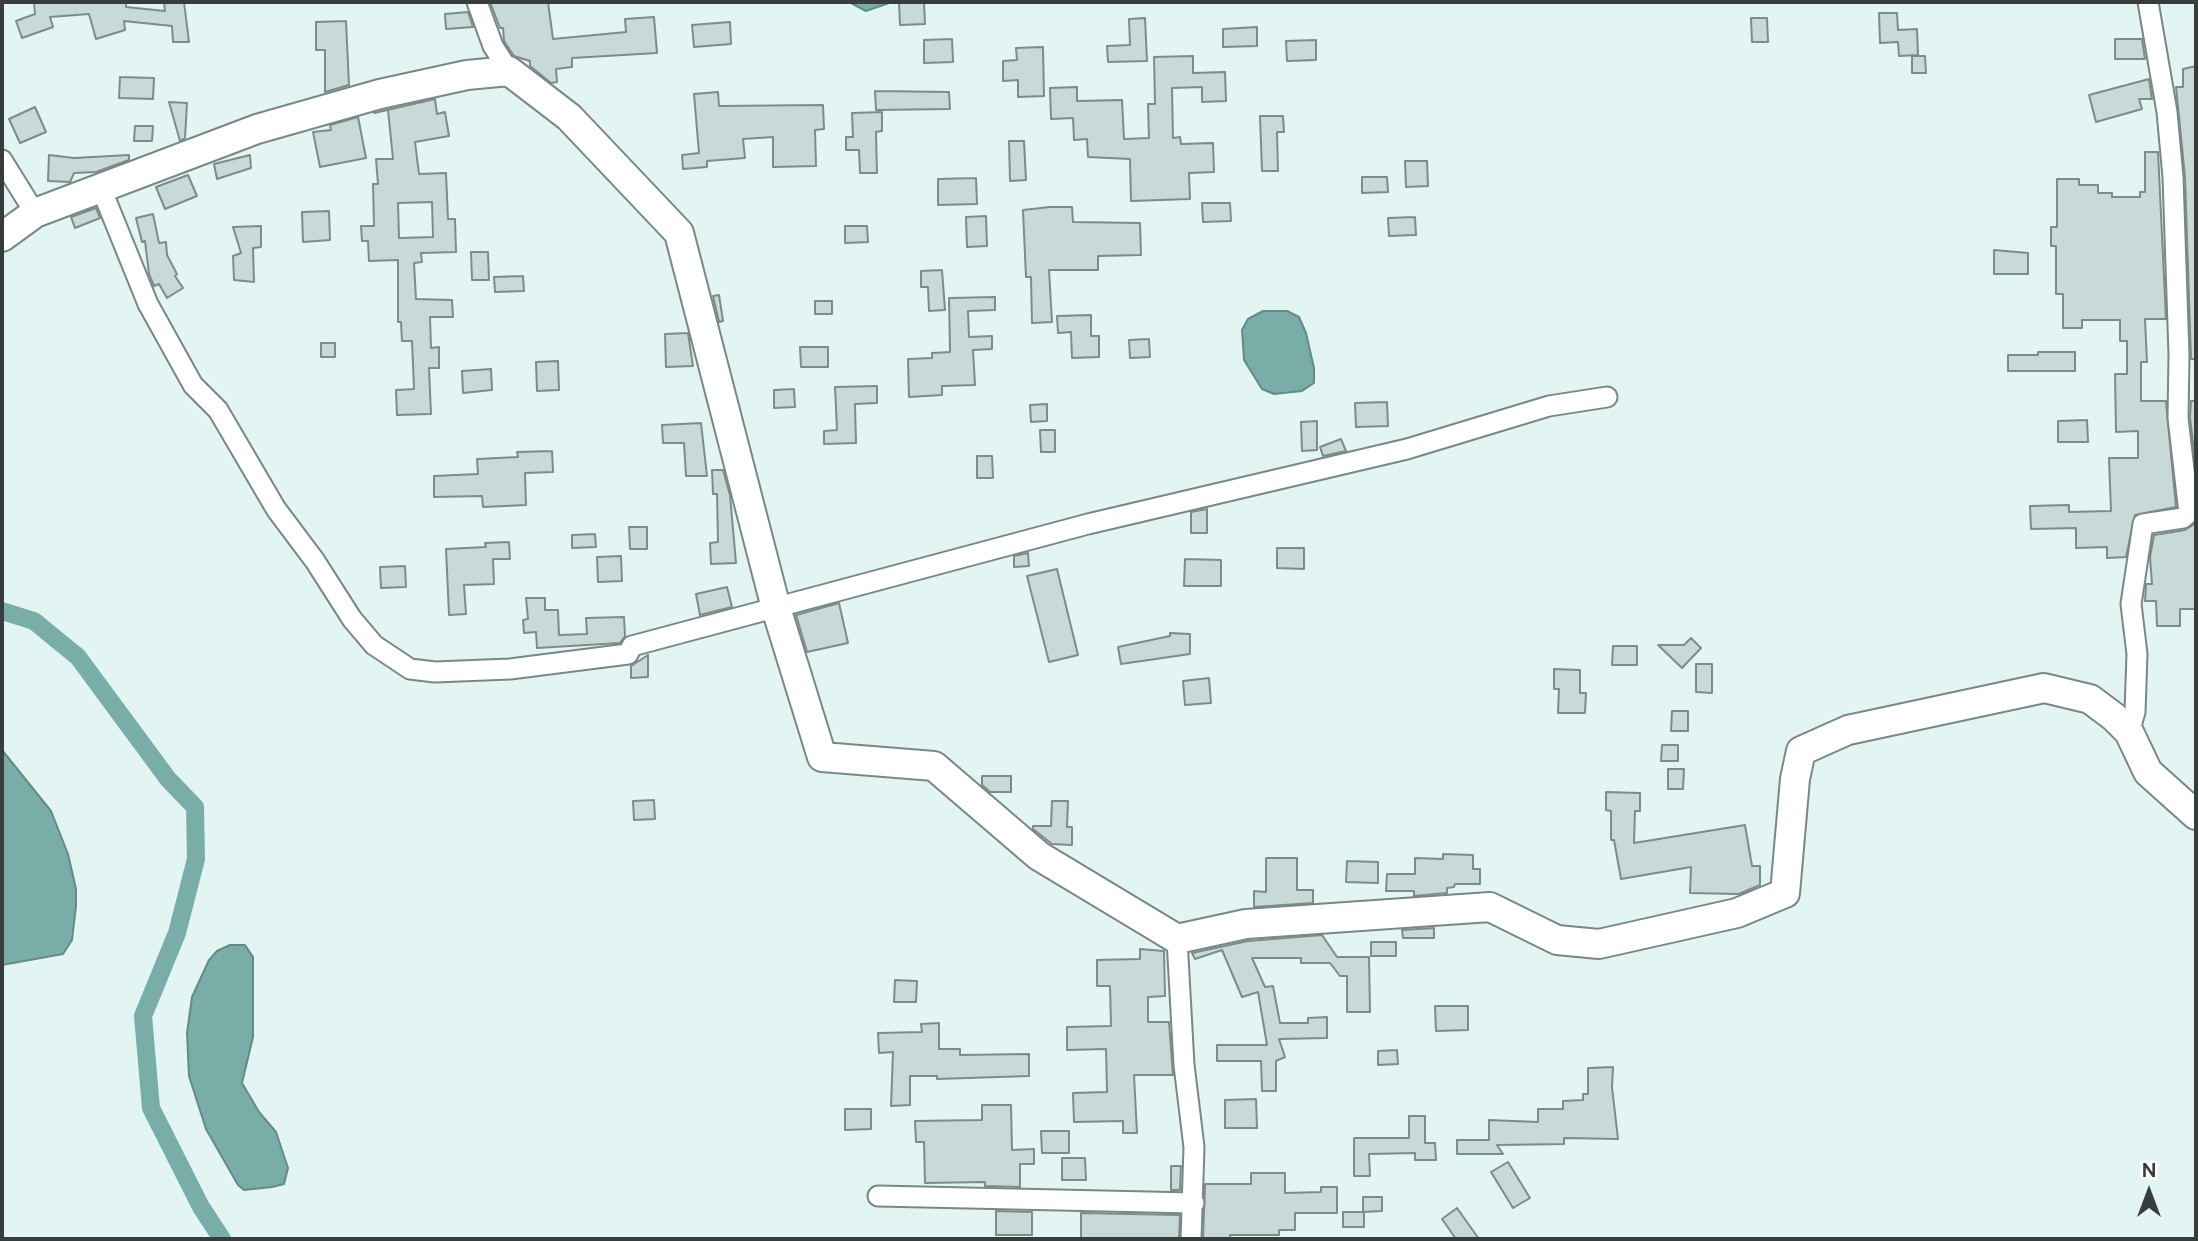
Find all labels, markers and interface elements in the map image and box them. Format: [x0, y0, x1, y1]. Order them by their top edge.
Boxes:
north arrow [2114, 1157, 2184, 1227]
text: N [2142, 1159, 2156, 1182]

